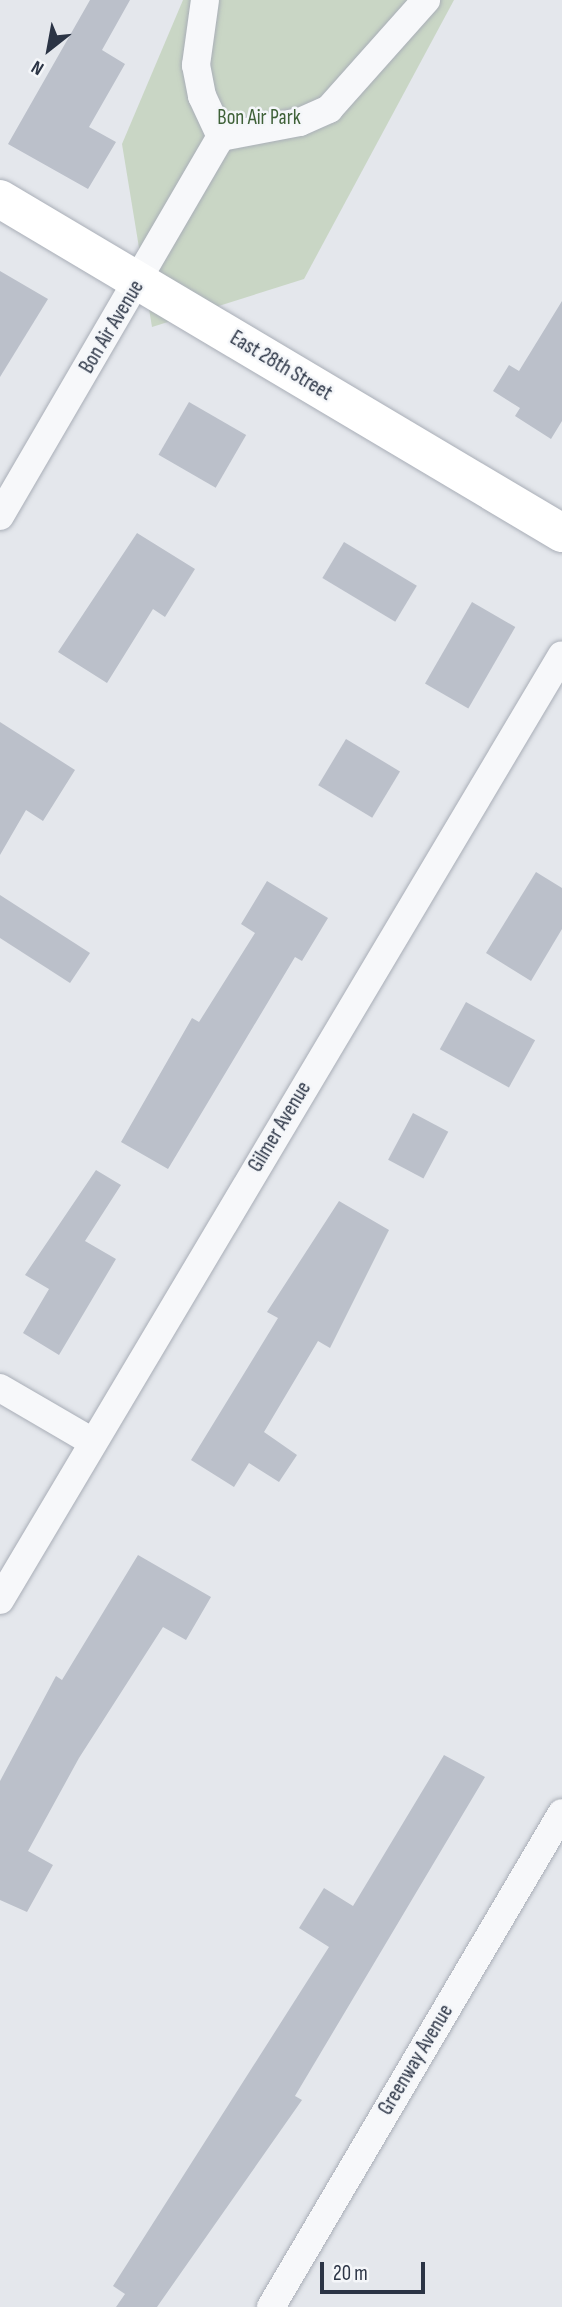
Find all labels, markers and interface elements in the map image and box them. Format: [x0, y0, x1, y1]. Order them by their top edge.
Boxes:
north arrow [14, 14, 84, 84]
text: N [28, 55, 48, 80]
park label: Bon Air Park [217, 105, 301, 131]
street label: Bon Air Avenue [74, 276, 150, 378]
street label: East 28th Street [225, 326, 337, 406]
street label: Gilmer Avenue [243, 1077, 317, 1177]
street label: Greenway Avenue [373, 2000, 459, 2120]
scale bar [324, 2248, 429, 2292]
text: 20 m [333, 2261, 368, 2286]

